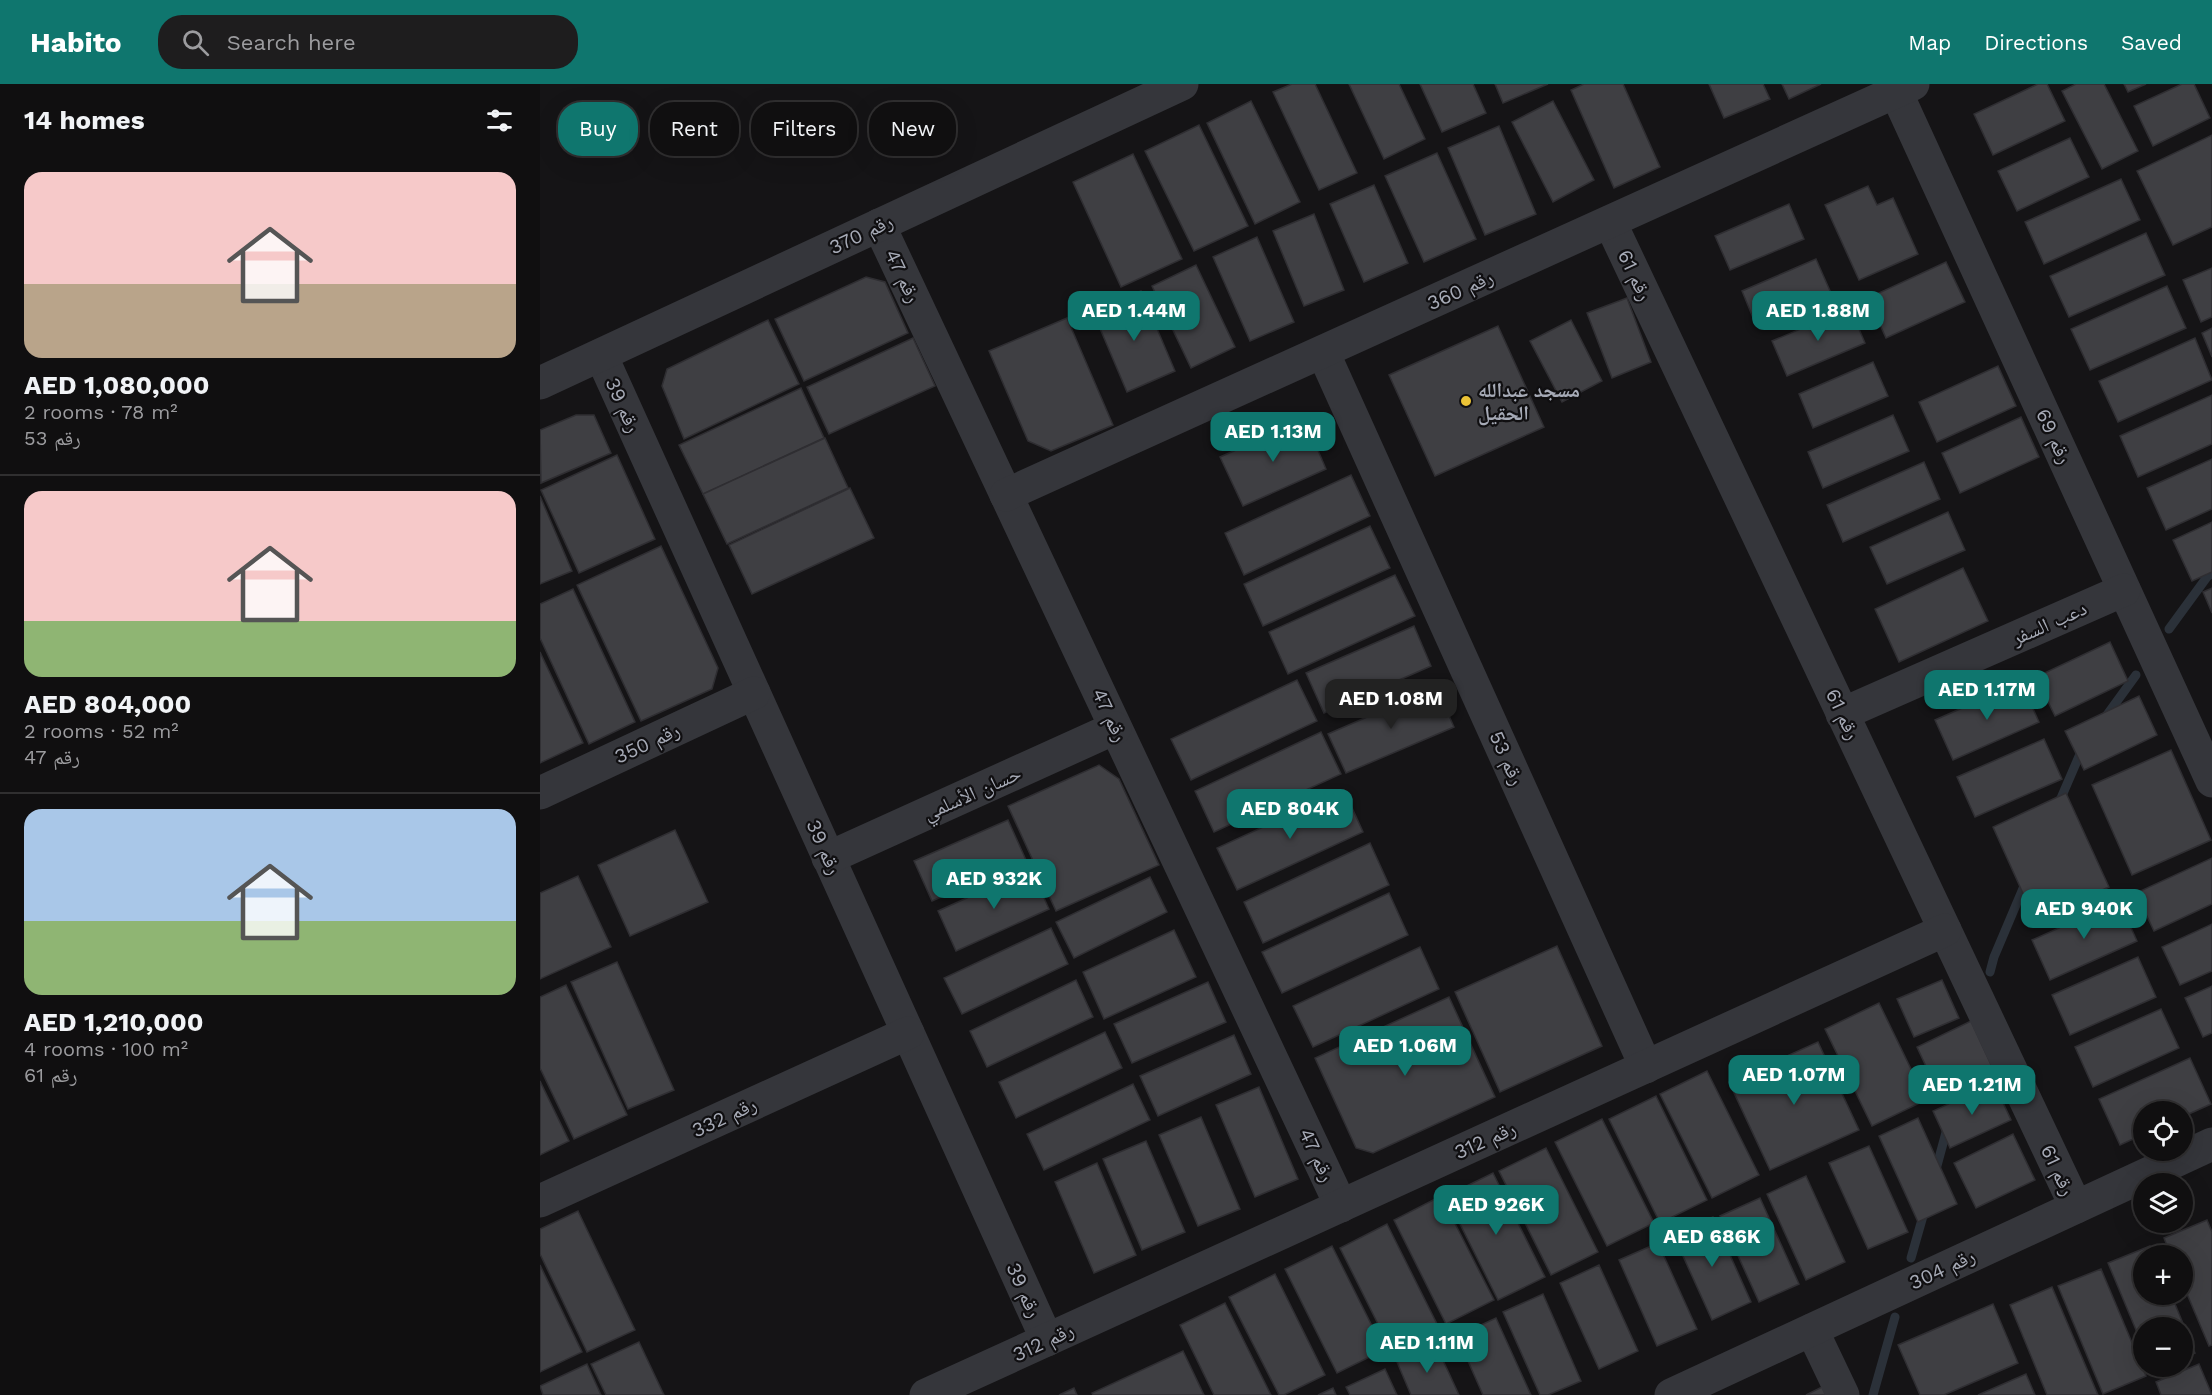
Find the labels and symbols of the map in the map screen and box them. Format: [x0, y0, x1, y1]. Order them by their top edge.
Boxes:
street label: رقم 370 [825, 209, 898, 261]
street label: رقم 47 [878, 246, 926, 307]
street label: رقم 61 [1611, 246, 1657, 305]
street label: رقم 360 [1423, 265, 1498, 317]
pin: AED 1.44M [1065, 291, 1203, 342]
pin: AED 1.88M [1749, 291, 1887, 342]
street label: رقم 39 [599, 374, 646, 437]
place label: مسجد عبدالله الحقيل [1478, 378, 1580, 426]
marker: مسجد عبدالله الحقيل [1459, 394, 1473, 408]
street label: رقم 69 [2029, 405, 2077, 468]
pin: AED 1.13M [1204, 412, 1342, 463]
street label: دعب السفر [2007, 596, 2090, 651]
pin: AED 1.17M [1918, 670, 2056, 721]
pin: AED 1.08M [1322, 679, 1460, 730]
street label: رقم 47 [1085, 685, 1133, 746]
street label: رقم 61 [1819, 685, 1865, 744]
street label: رقم 350 [611, 717, 684, 770]
street label: رقم 53 [1483, 727, 1530, 790]
street label: حسان الأسلمي [919, 761, 1027, 829]
pin: AED 804K [1228, 789, 1352, 840]
street label: رقم 39 [800, 816, 847, 879]
pin: AED 932K [932, 859, 1056, 910]
pin: AED 940K [2022, 889, 2146, 940]
pin: AED 1.06M [1336, 1026, 1474, 1077]
pin: AED 1.07M [1725, 1055, 1863, 1106]
pin: AED 1.21M [1903, 1065, 2041, 1116]
street label: رقم 332 [688, 1092, 761, 1144]
street label: رقم 312 [1451, 1116, 1520, 1166]
street label: رقم 47 [1292, 1125, 1340, 1186]
street label: رقم 61 [2034, 1141, 2080, 1200]
pin: AED 926K [1434, 1185, 1558, 1236]
pin: AED 686K [1650, 1217, 1774, 1268]
street label: رقم 304 [1905, 1243, 1980, 1296]
street label: رقم 39 [1000, 1259, 1047, 1322]
street label: رقم 312 [1009, 1317, 1078, 1368]
pin: AED 1.11M [1358, 1323, 1496, 1374]

